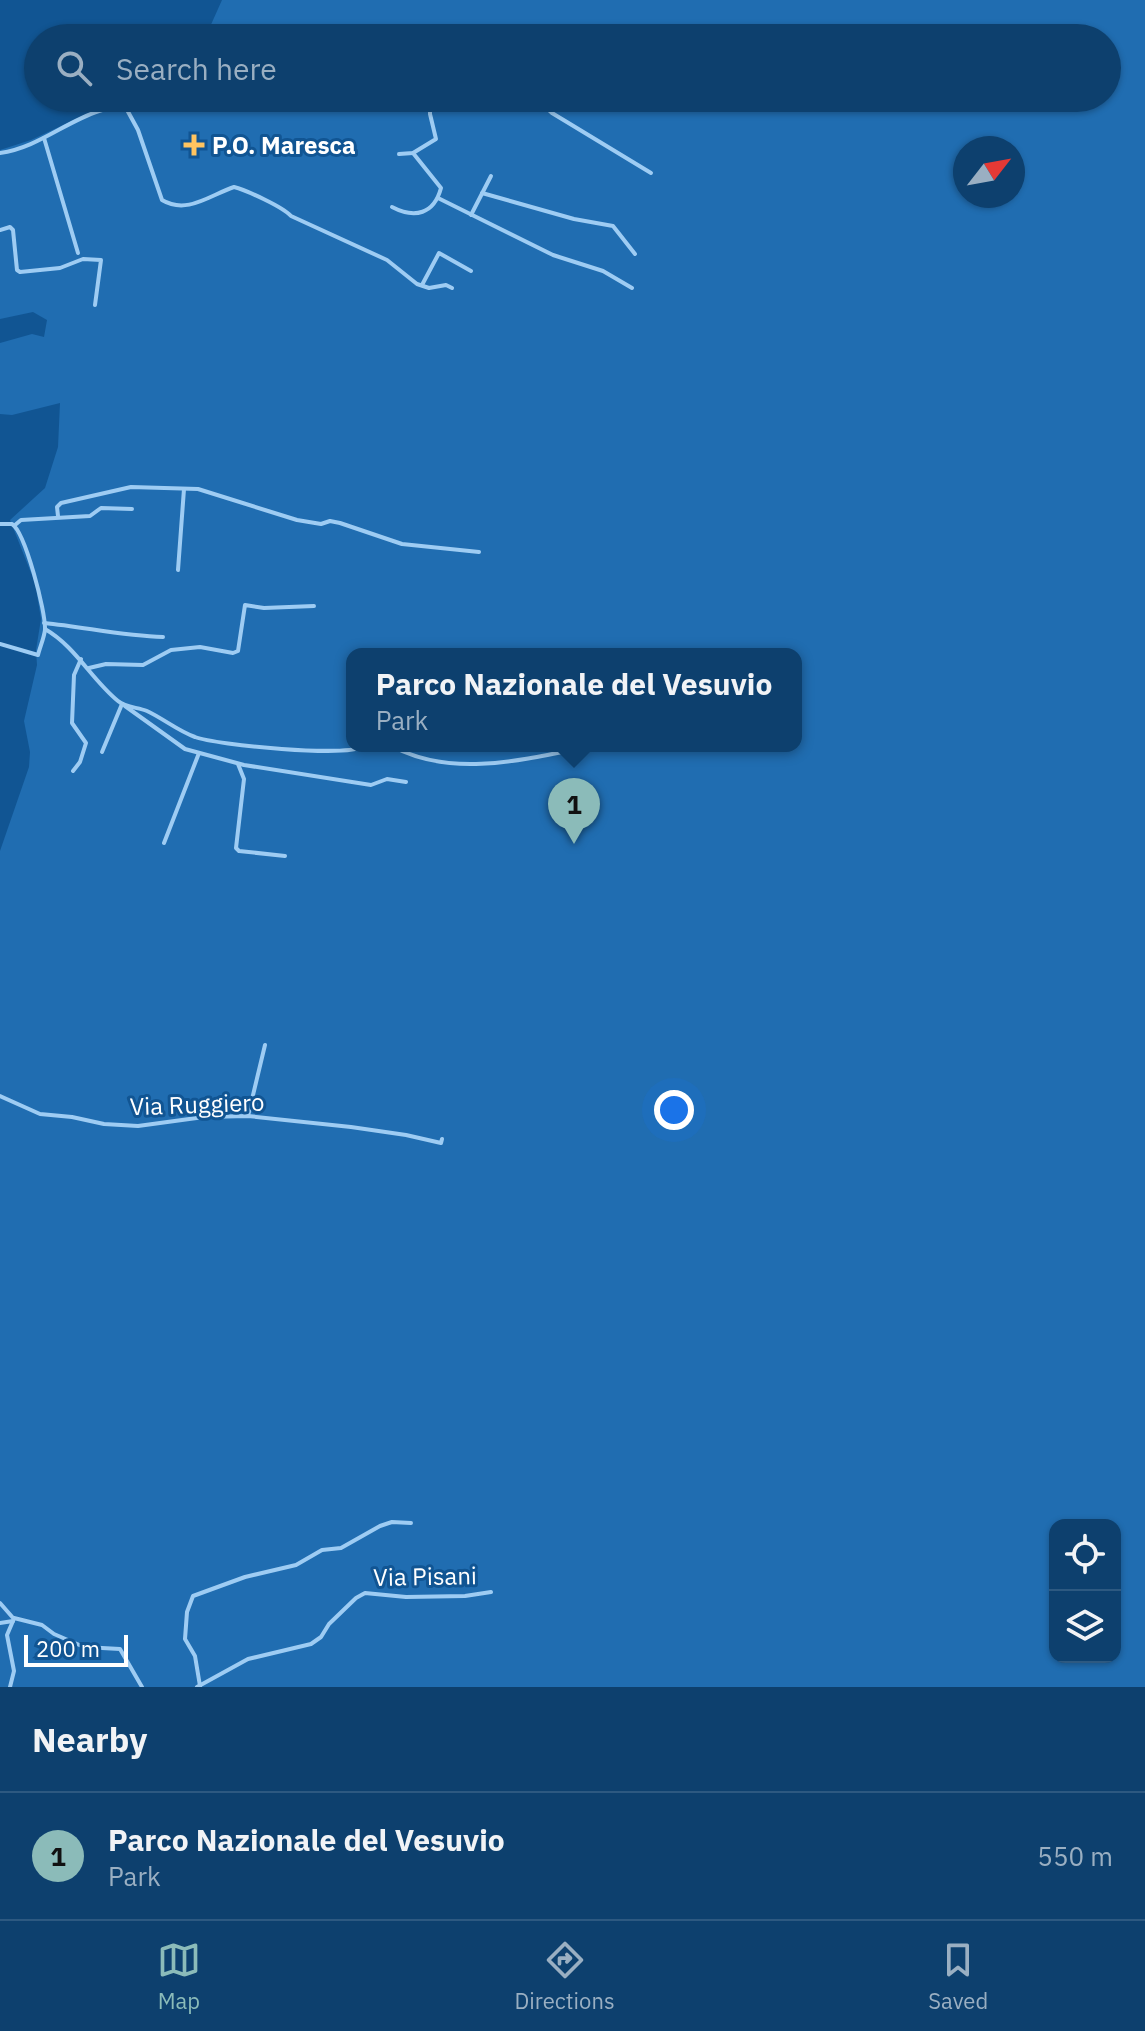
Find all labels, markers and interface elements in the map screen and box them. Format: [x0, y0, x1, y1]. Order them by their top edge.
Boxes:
search box [24, 24, 1121, 112]
icon: search [52, 46, 96, 90]
text: Search here [116, 49, 277, 88]
place label: P.O. Maresca [212, 129, 356, 161]
marker: P.O. Maresca [183, 134, 205, 156]
north arrow [953, 136, 1025, 208]
popup [346, 648, 802, 752]
text: Parco Nazionale del Vesuvio [376, 664, 772, 703]
text: Park [376, 703, 428, 737]
pin: 1 [548, 778, 600, 844]
street label: Via Ruggiero [129, 1086, 265, 1122]
your location [654, 1090, 694, 1130]
map controls [1049, 1519, 1121, 1663]
button: locate [1049, 1519, 1121, 1591]
street label: Via Pisani [373, 1559, 477, 1593]
button: layers [1049, 1591, 1121, 1663]
scale bar [24, 1631, 128, 1667]
text: 200 m [36, 1634, 100, 1663]
text: Nearby [32, 1717, 147, 1761]
text: Parco Nazionale del Vesuvio [108, 1820, 505, 1859]
text: 1 [50, 1839, 66, 1873]
text: 550 m [1037, 1839, 1113, 1873]
text: Park [108, 1859, 161, 1893]
tab: Map [157, 1938, 201, 2015]
tab: Directions [515, 1938, 615, 2015]
tab: Saved [928, 1938, 988, 2015]

